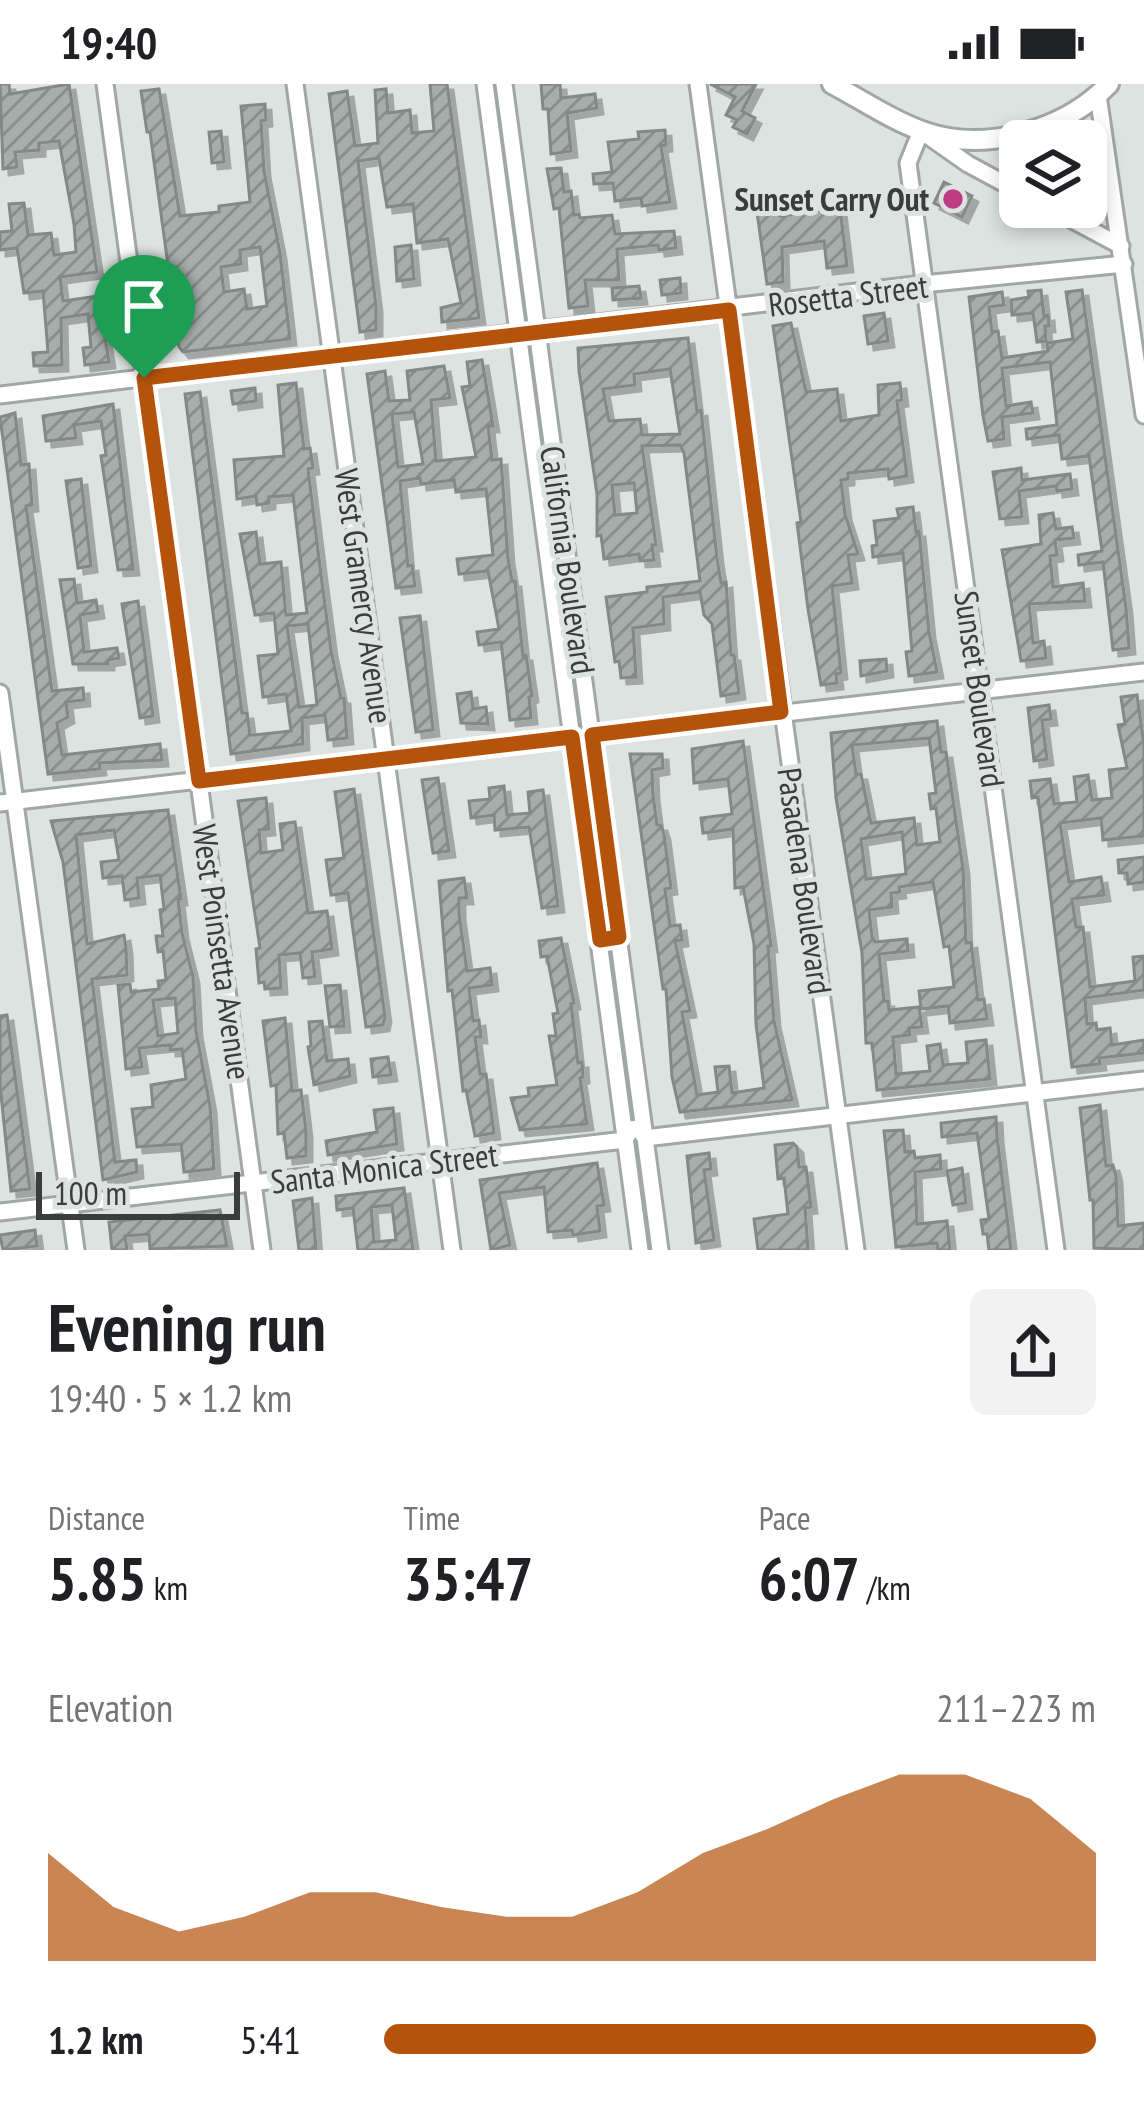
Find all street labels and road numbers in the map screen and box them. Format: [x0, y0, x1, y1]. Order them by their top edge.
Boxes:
street label: Rosetta Street [766, 263, 930, 326]
street label: California Boulevard [531, 443, 606, 677]
street label: West Gramercy Avenue [325, 466, 404, 726]
street label: Sunset Boulevard [945, 588, 1016, 790]
street label: Pasadena Boulevard [768, 765, 843, 997]
street label: West Poinsetta Avenue [183, 822, 262, 1082]
street label: Santa Monica Street [268, 1132, 500, 1203]

